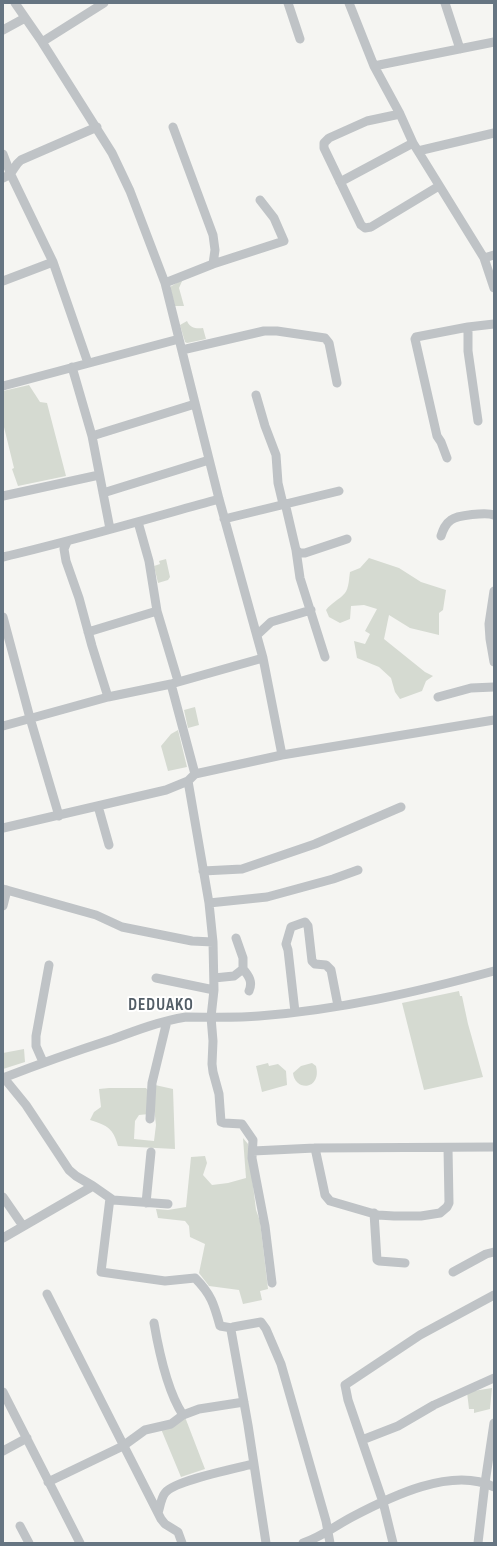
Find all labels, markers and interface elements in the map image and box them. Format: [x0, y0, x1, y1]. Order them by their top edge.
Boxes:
district label: DEDUAKO [128, 996, 194, 1016]

